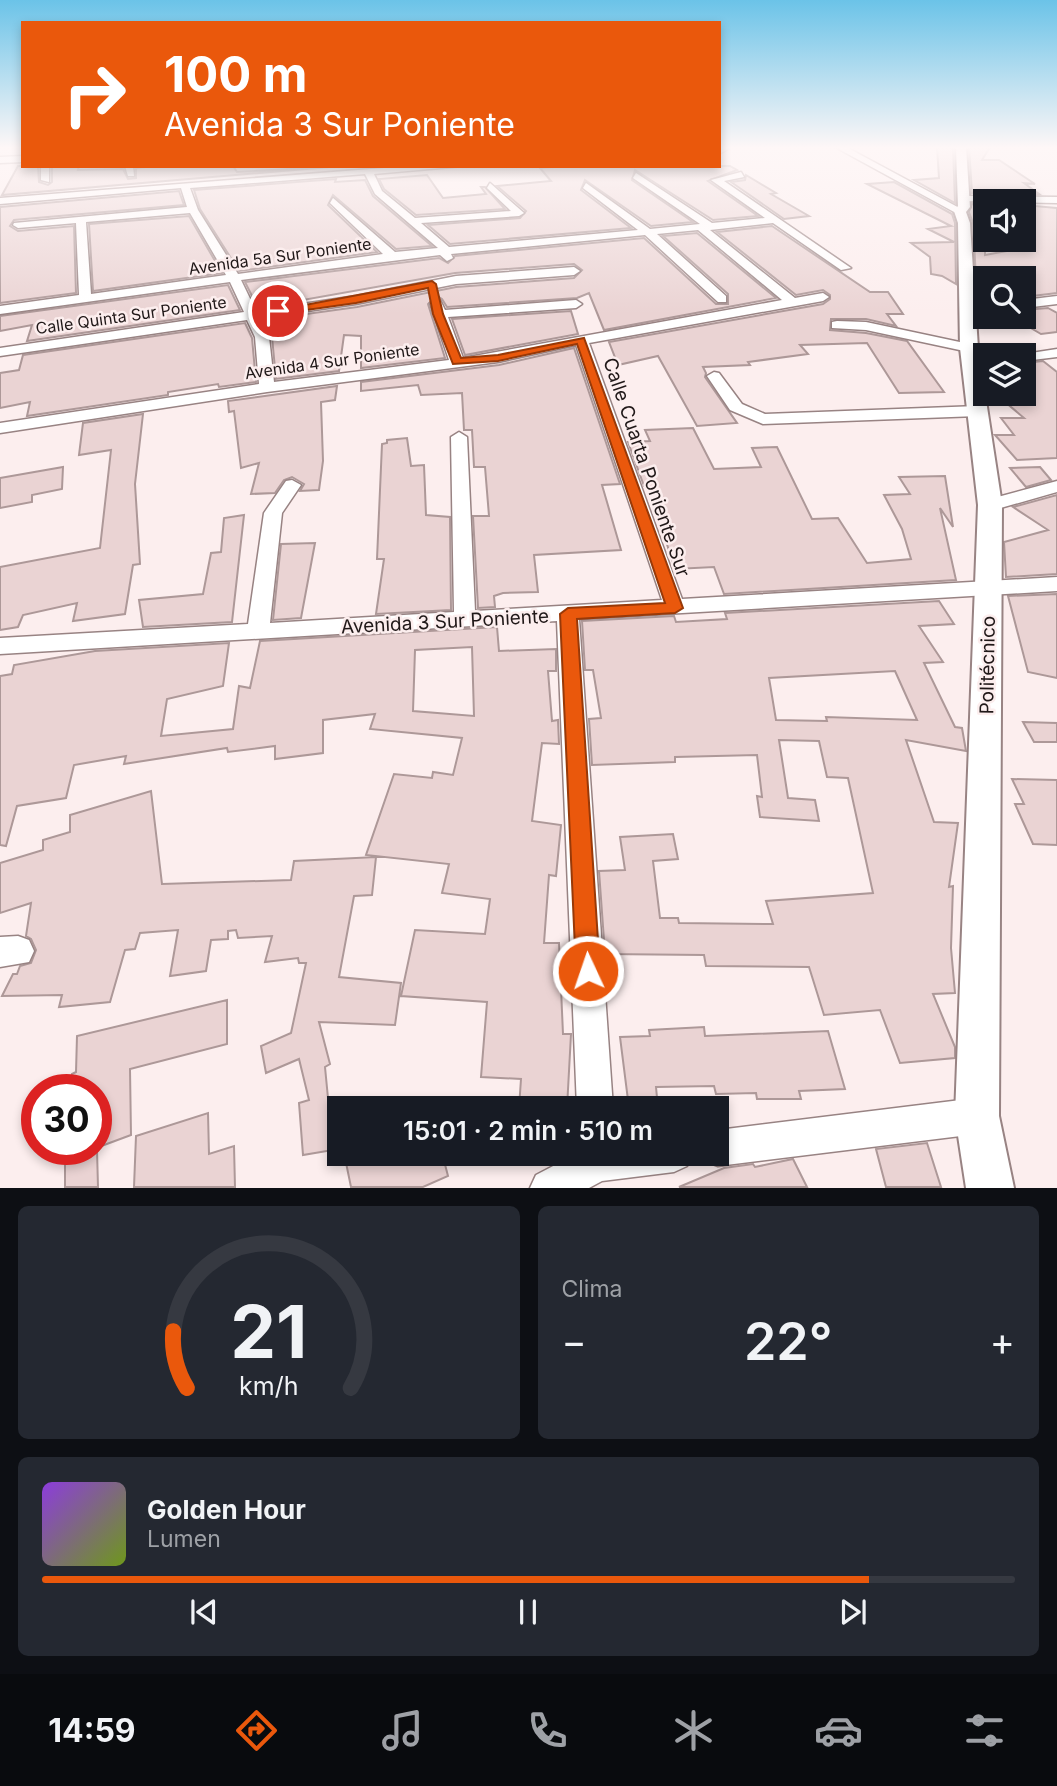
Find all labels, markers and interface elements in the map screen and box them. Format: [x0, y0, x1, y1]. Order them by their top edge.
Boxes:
text: 100 m [164, 45, 308, 104]
icon: right [49, 49, 140, 140]
text: Avenida 3 Sur Poniente [164, 105, 515, 144]
map controls [973, 189, 1036, 406]
button: sound [973, 189, 1036, 252]
street label: Avenida 5a Sur Poniente [187, 233, 373, 279]
button: search [973, 266, 1036, 329]
pin [248, 281, 308, 341]
street label: Calle Quinta Sur Poniente [34, 292, 228, 338]
icon: arrive [259, 292, 297, 330]
street label: Avenida 4 Sur Poniente [244, 339, 420, 383]
button: layers [973, 343, 1036, 406]
street label: Calle Cuarta Poniente Sur [598, 355, 695, 580]
street label: Avenida 3 Sur Poniente [340, 605, 550, 638]
street label: Politécnico [975, 615, 1000, 715]
position arrow [551, 934, 625, 1008]
speed limit sign: 30 [21, 1074, 112, 1165]
text: 15:01 · 2 min · 510 m [403, 1115, 653, 1146]
text: Clima [562, 1275, 623, 1303]
text: 21 [230, 1288, 307, 1377]
text: 22° [744, 1310, 833, 1373]
text: − [562, 1318, 587, 1364]
text: + [990, 1318, 1015, 1364]
text: km/h [239, 1371, 298, 1401]
text: Golden Hour [147, 1494, 306, 1525]
text: Lumen [147, 1525, 221, 1553]
icon: previous [185, 1593, 223, 1631]
icon: pause [509, 1593, 547, 1631]
icon: next [834, 1593, 872, 1631]
icon: directions [232, 1706, 281, 1755]
icon: music [378, 1706, 427, 1755]
icon: phone [523, 1706, 572, 1755]
icon: climate [669, 1706, 718, 1755]
icon: car [814, 1706, 863, 1755]
icon: filters [960, 1706, 1009, 1755]
text: 14:59 [48, 1711, 136, 1750]

